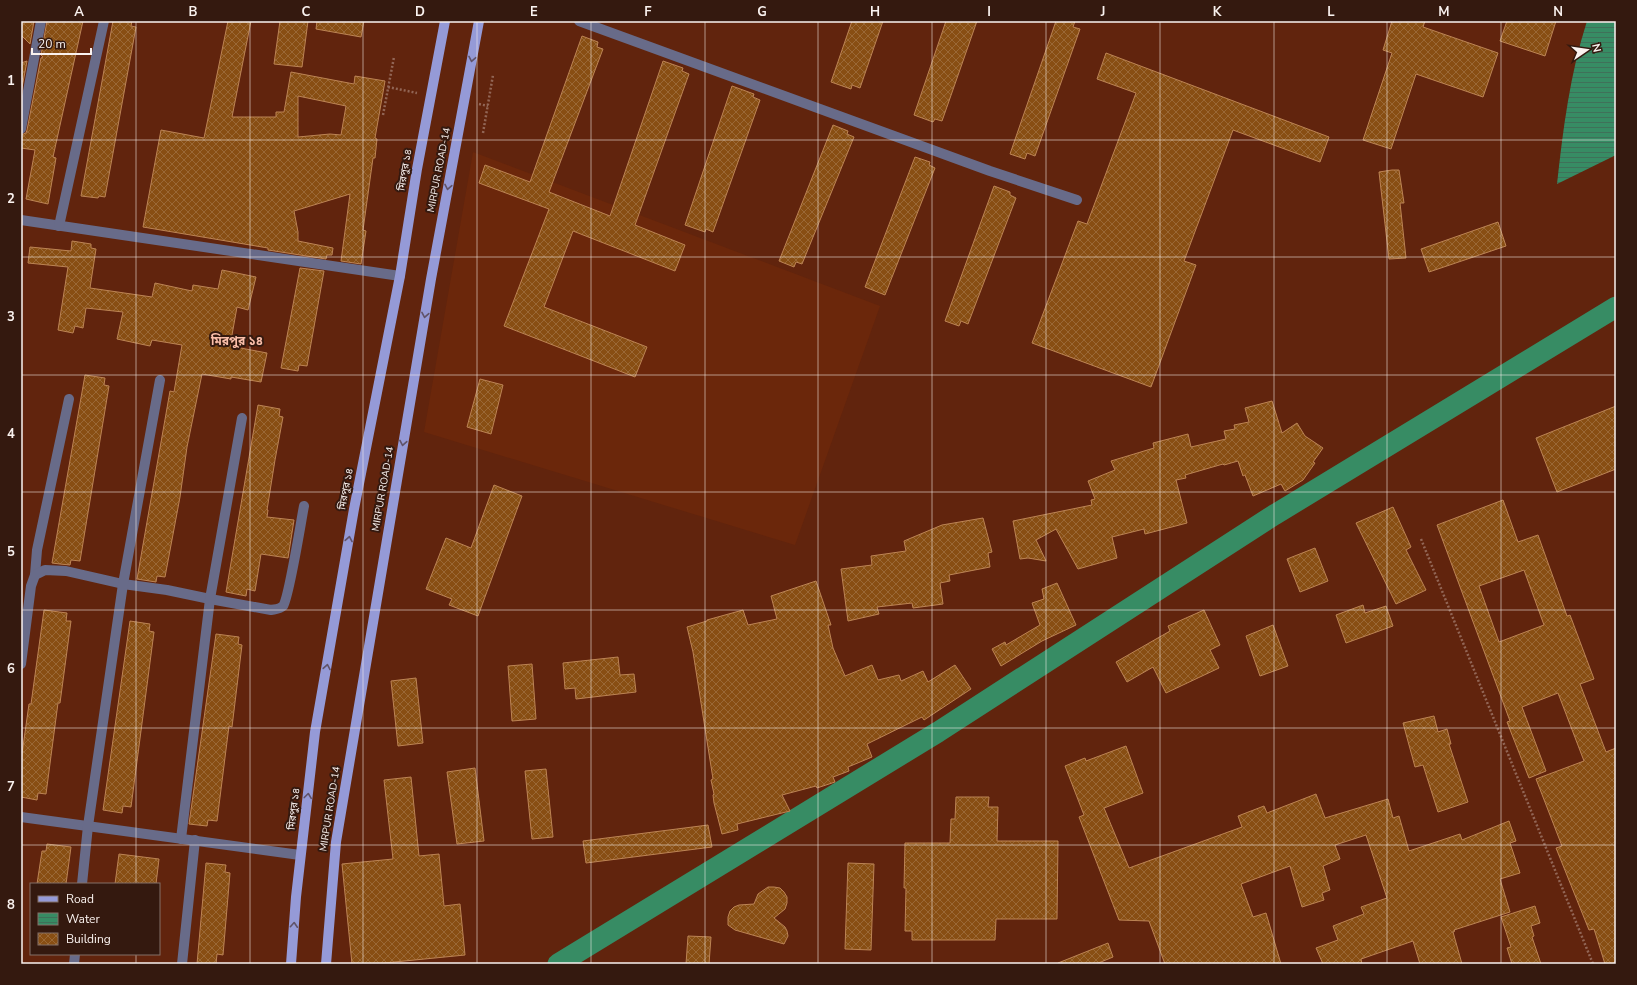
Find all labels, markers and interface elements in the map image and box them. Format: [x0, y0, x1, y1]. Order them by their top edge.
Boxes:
text: A [74, 3, 84, 21]
text: B [189, 3, 198, 21]
text: C [302, 3, 311, 21]
text: D [415, 3, 425, 21]
text: E [530, 3, 538, 21]
text: F [644, 3, 652, 21]
text: G [757, 3, 767, 21]
text: H [870, 3, 880, 21]
text: I [987, 3, 991, 21]
text: J [1100, 3, 1105, 21]
text: K [1213, 3, 1222, 21]
text: L [1327, 3, 1335, 21]
text: M [1438, 3, 1450, 21]
text: N [1553, 3, 1563, 21]
scale bar [32, 30, 91, 56]
north arrow [1567, 30, 1607, 70]
text: 20 m [38, 36, 66, 52]
text: N [1588, 42, 1604, 54]
one-way arrow [468, 56, 477, 62]
text: 1 [7, 72, 15, 90]
street label: MIRPUR ROAD-14 [424, 127, 454, 213]
street label: মিরপুর ১৪ [394, 148, 416, 193]
one-way arrow [444, 184, 453, 190]
text: 2 [7, 190, 15, 208]
text: 3 [7, 308, 15, 326]
one-way arrow [421, 312, 430, 318]
district label: মিরপুর ১৪ [210, 333, 263, 349]
text: 4 [7, 425, 15, 443]
one-way arrow [399, 440, 408, 446]
street label: MIRPUR ROAD-14 [369, 446, 397, 532]
street label: মিরপুর ১৪ [335, 467, 357, 512]
one-way arrow [344, 536, 353, 542]
text: 5 [7, 543, 15, 561]
text: 6 [7, 660, 15, 678]
one-way arrow [322, 664, 330, 670]
street label: MIRPUR ROAD-14 [316, 766, 344, 852]
text: 7 [7, 778, 15, 796]
street label: মিরপুর ১৪ [284, 787, 304, 832]
one-way arrow [303, 793, 312, 799]
legend [30, 883, 160, 955]
text: Road [66, 891, 94, 907]
text: 8 [7, 896, 15, 914]
text: Water [66, 911, 100, 927]
one-way arrow [289, 922, 298, 928]
text: Building [66, 931, 111, 947]

